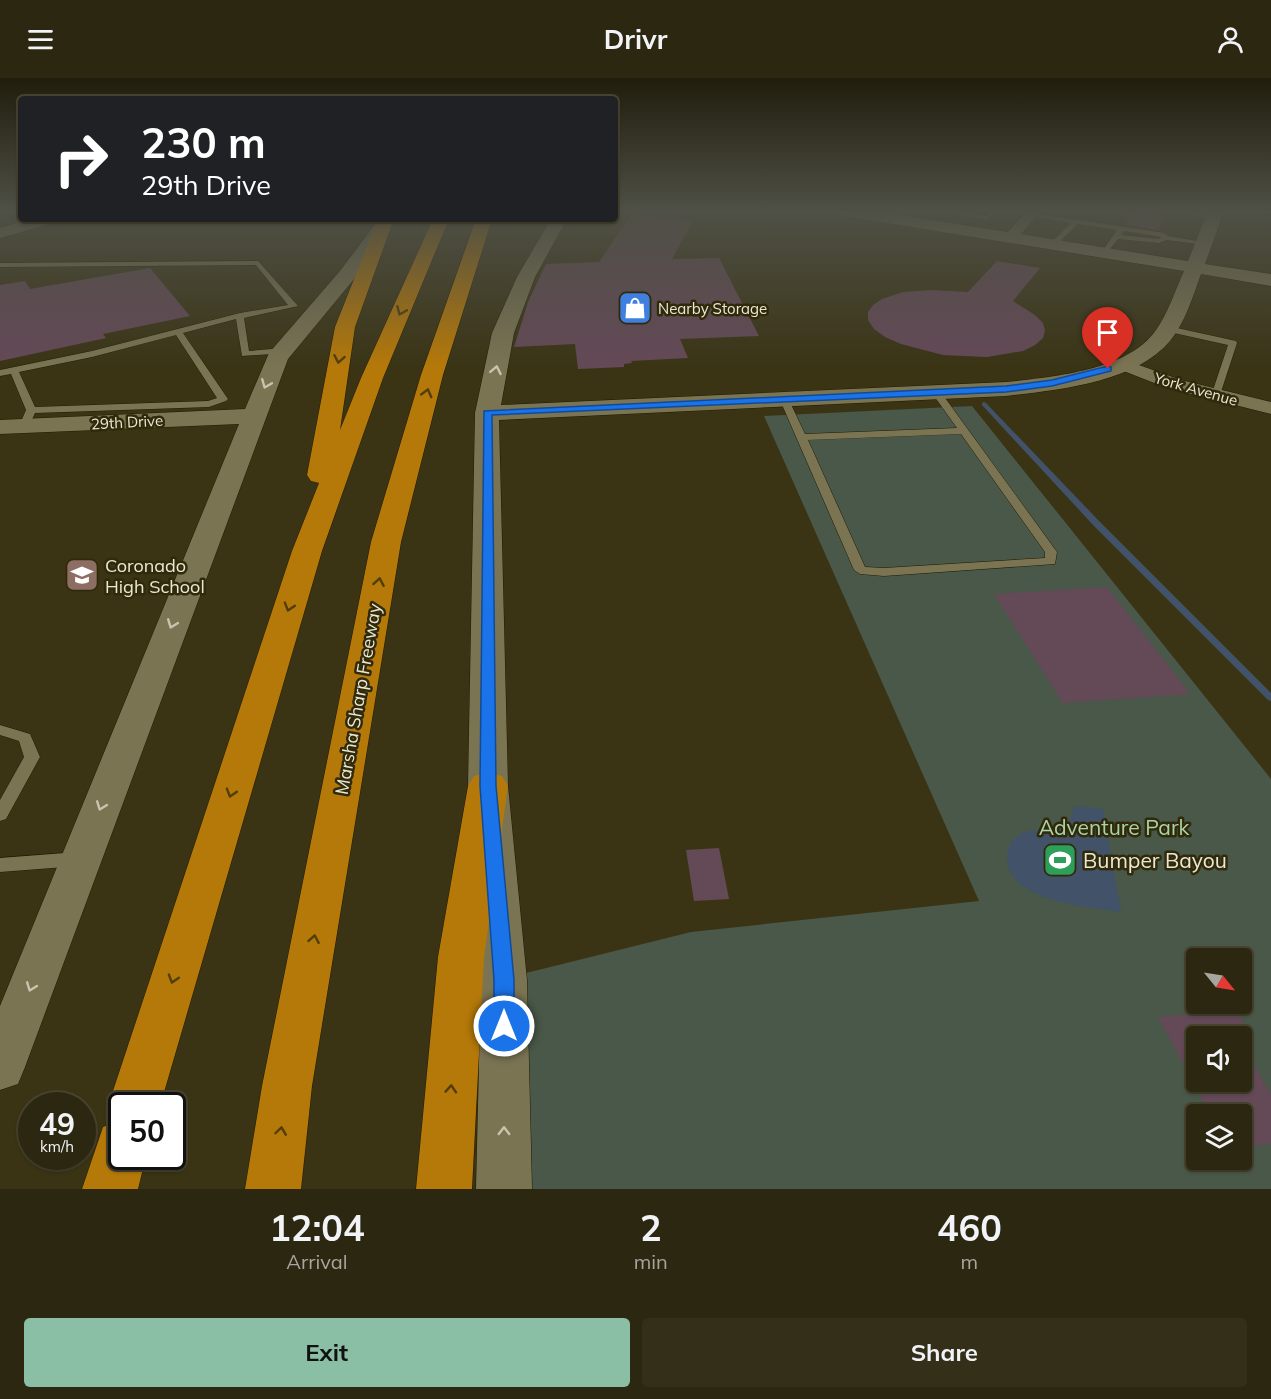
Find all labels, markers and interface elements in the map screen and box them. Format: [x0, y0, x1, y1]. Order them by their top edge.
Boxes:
text: Drivr [604, 22, 667, 56]
icon: menu [24, 23, 57, 56]
icon: person [1214, 23, 1247, 56]
text: 230 m [141, 116, 266, 169]
icon: right [42, 120, 120, 198]
text: 29th Drive [141, 168, 271, 202]
shop icon: Nearby Storage [617, 290, 653, 326]
place label: Nearby Storage [658, 299, 767, 318]
one-way arrow [396, 305, 408, 316]
pin [1082, 307, 1133, 369]
icon: arrive [1091, 316, 1124, 349]
one-way arrow [334, 354, 346, 364]
one-way arrow [489, 365, 502, 375]
street label: York Avenue [1151, 368, 1240, 410]
one-way arrow [261, 378, 274, 389]
one-way arrow [420, 388, 433, 398]
street label: 29th Drive [90, 411, 164, 433]
place label: Coronado High School [105, 554, 205, 598]
school or university icon: Coronado High School [64, 557, 100, 593]
one-way arrow [372, 577, 385, 587]
one-way arrow [284, 601, 297, 612]
street label: Marsha Sharp Freeway [330, 601, 386, 796]
one-way arrow [166, 618, 179, 629]
one-way arrow [226, 787, 239, 798]
one-way arrow [96, 799, 108, 810]
park label: Adventure Park [1039, 814, 1190, 840]
sports icon: Bumper Bayou [1042, 842, 1078, 878]
place label: Bumper Bayou [1083, 847, 1227, 873]
one-way arrow [307, 934, 320, 944]
north arrow [1186, 948, 1252, 1014]
map controls [1186, 948, 1252, 1170]
one-way arrow [168, 973, 181, 984]
one-way arrow [25, 982, 38, 992]
position arrow [472, 994, 536, 1058]
button: sound [1186, 1026, 1252, 1092]
one-way arrow [444, 1084, 457, 1093]
speed limit sign: 50 [108, 1092, 186, 1170]
button: layers [1186, 1104, 1252, 1170]
text: 49 [39, 1105, 75, 1143]
one-way arrow [274, 1126, 287, 1136]
one-way arrow [498, 1126, 510, 1135]
text: km/h [40, 1137, 74, 1156]
text: 12:04 [269, 1205, 365, 1250]
text: 2 [640, 1205, 662, 1250]
text: 460 [937, 1205, 1002, 1250]
text: Arrival [286, 1249, 347, 1274]
text: min [634, 1249, 668, 1274]
text: m [961, 1249, 978, 1274]
button: Exit [24, 1318, 630, 1387]
button: Share [642, 1318, 1247, 1387]

